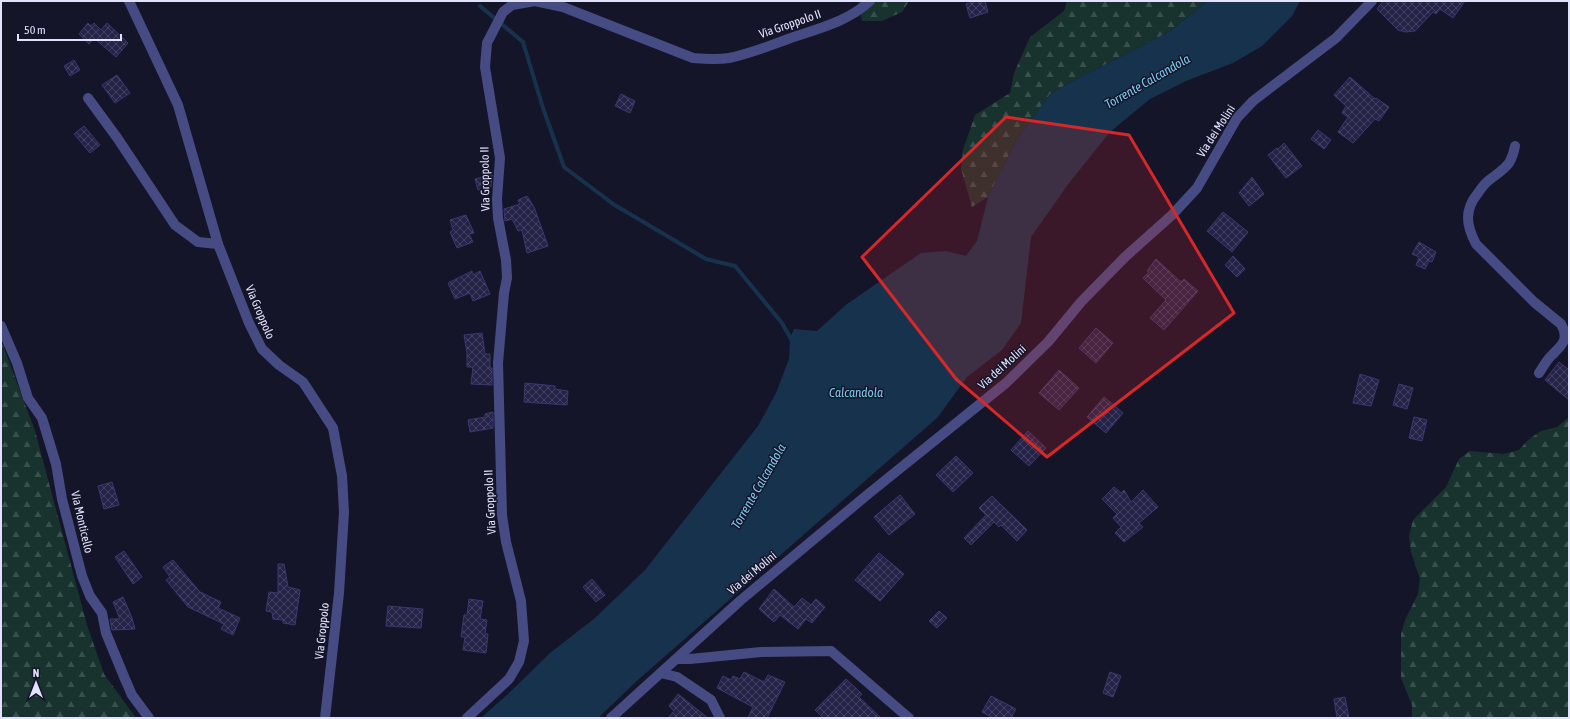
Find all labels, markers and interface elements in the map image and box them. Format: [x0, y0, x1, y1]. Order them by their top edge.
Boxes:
street label: Via Groppolo II [757, 7, 823, 41]
scale bar [18, 16, 121, 42]
text: 50 m [24, 23, 46, 37]
water label: Torrente Calcandola [1102, 51, 1192, 112]
street label: Via dei Molini [1194, 102, 1238, 160]
street label: Via Groppolo II [477, 146, 493, 212]
street label: Via Groppolo [242, 283, 278, 341]
street label: Via dei Molini [975, 342, 1029, 392]
water label: Calcandola [829, 385, 883, 400]
water label: Torrente Calcandola [728, 441, 789, 531]
street label: Via Groppolo II [481, 469, 499, 535]
street label: Via Monticello [68, 490, 96, 555]
street label: Via dei Molini [725, 548, 779, 598]
street label: Via Groppolo [312, 602, 332, 660]
north arrow [16, 663, 56, 703]
text: N [33, 667, 39, 679]

